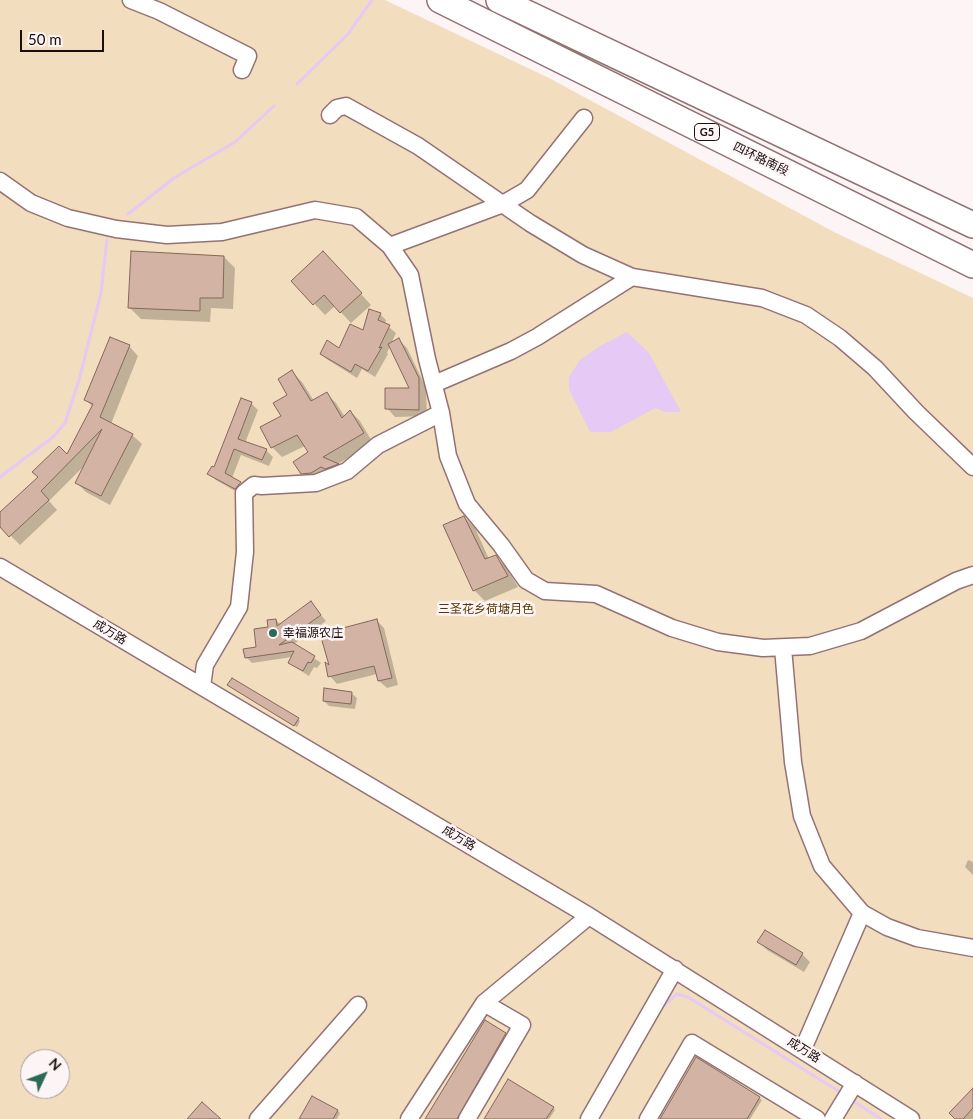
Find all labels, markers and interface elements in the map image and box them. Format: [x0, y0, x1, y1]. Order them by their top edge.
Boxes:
scale bar [22, 20, 106, 52]
text: 50 m [28, 30, 62, 48]
road number: G5 [694, 124, 720, 140]
street label: 四环路南段 [731, 139, 791, 179]
park label: 三圣花乡荷塘月色 [438, 602, 534, 616]
street label: 成万路 [91, 617, 129, 647]
place label: 幸福源农庄 [283, 626, 343, 640]
marker: 幸福源农庄 [267, 627, 279, 639]
street label: 成万路 [440, 823, 478, 853]
street label: 成万路 [785, 1034, 823, 1066]
north arrow [20, 1049, 70, 1099]
text: N [46, 1054, 65, 1074]

